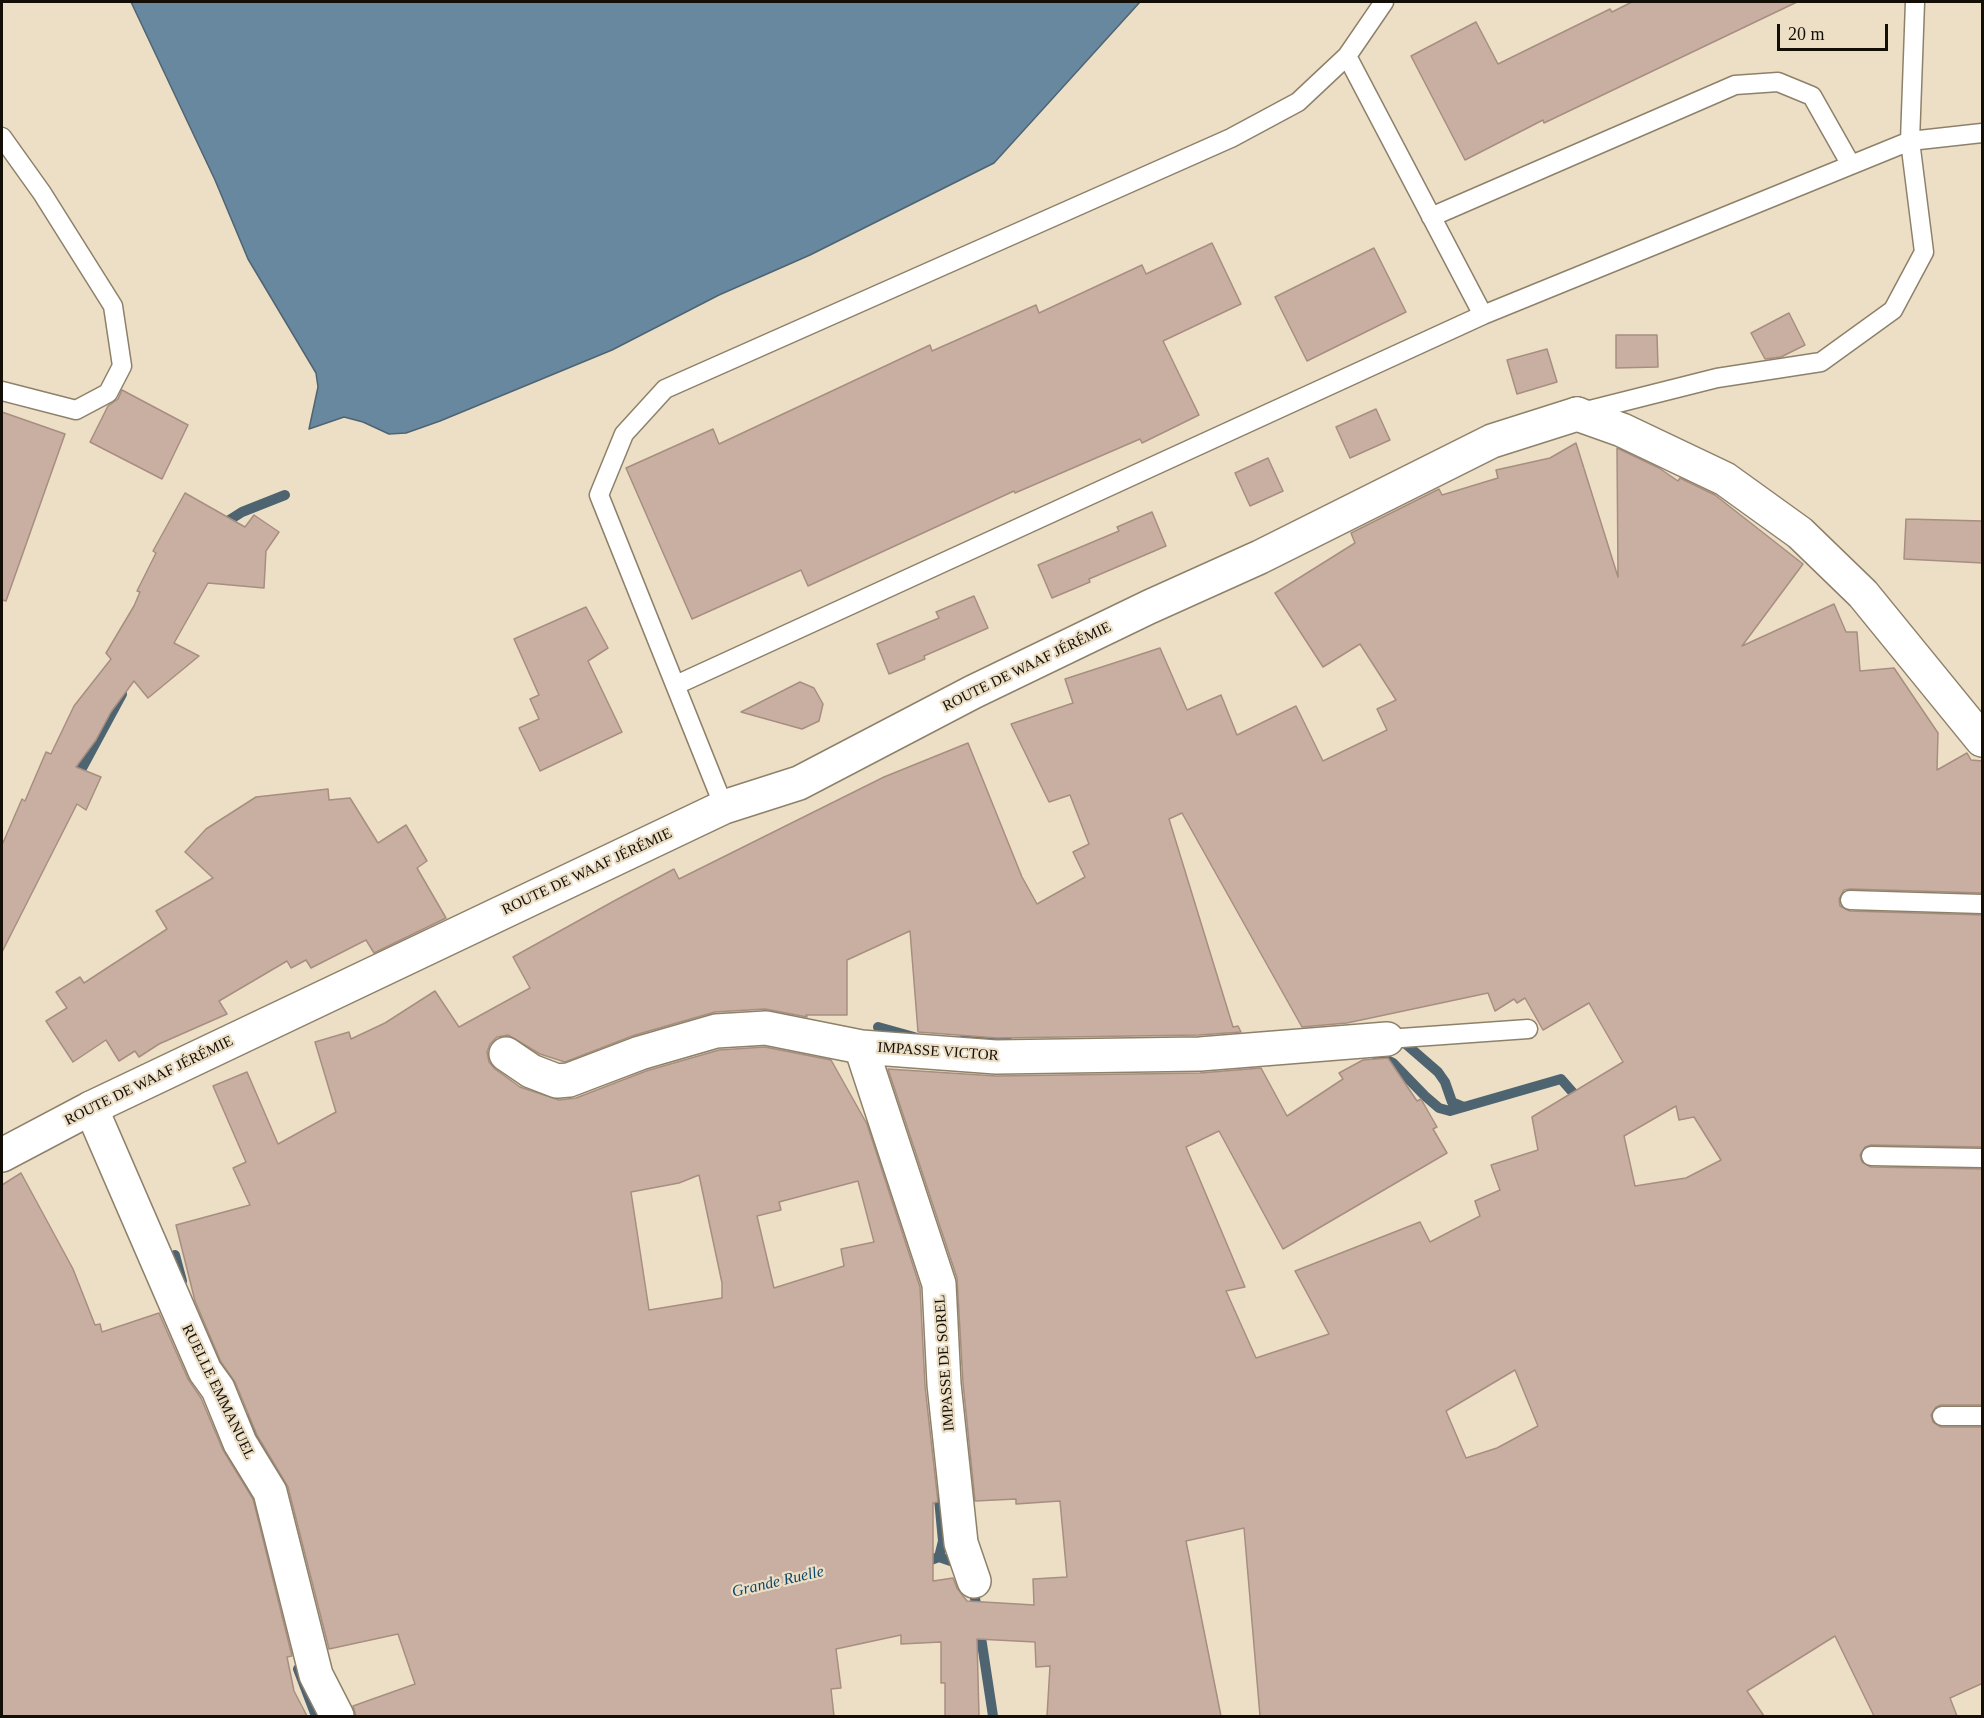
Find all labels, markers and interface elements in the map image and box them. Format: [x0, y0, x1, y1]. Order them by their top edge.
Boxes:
scale bar [1780, 12, 1891, 50]
text: 20 m [1788, 24, 1825, 44]
street label: ROUTE DE WAAF JÉRÉMIE [940, 618, 1114, 716]
street label: ROUTE DE WAAF JÉRÉMIE [499, 825, 675, 919]
street label: ROUTE DE WAAF JÉRÉMIE [62, 1032, 236, 1130]
street label: IMPASSE VICTOR [877, 1039, 999, 1065]
street label: IMPASSE DE SOREL [931, 1294, 959, 1432]
street label: RUELLE EMMANUEL [177, 1322, 259, 1462]
water label: Grande Ruelle [730, 1562, 826, 1602]

